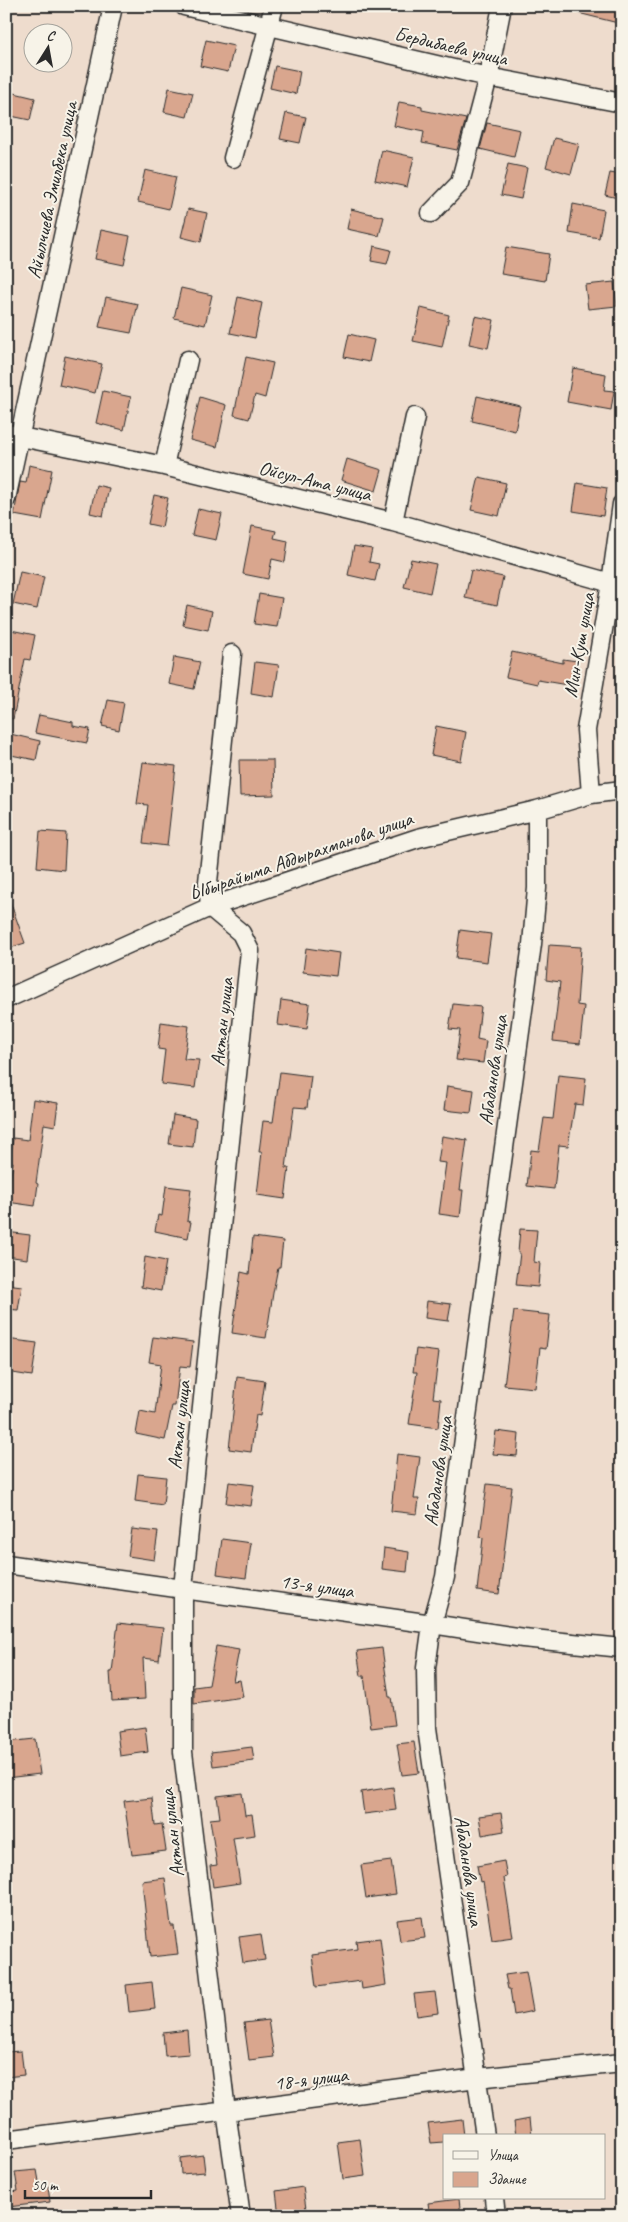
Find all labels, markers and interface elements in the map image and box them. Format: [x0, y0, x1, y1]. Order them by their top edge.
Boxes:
street label: Бердибаева улица [392, 21, 512, 72]
north arrow [22, 22, 72, 72]
text: С [45, 27, 57, 45]
street label: Айылчиева Эмилбека улица [21, 97, 83, 281]
street label: Ойсул-Ата улица [256, 455, 375, 507]
street label: Мин-Куш улица [558, 590, 601, 699]
street label: Ыбырайыма Абдырахманова улица [186, 806, 417, 906]
street label: Актан улица [205, 975, 239, 1067]
street label: Абаданова улица [473, 1012, 513, 1127]
street label: Актан улица [162, 1378, 196, 1470]
street label: Абаданова улица [418, 1413, 458, 1528]
street label: 13-я улица [279, 1568, 357, 1604]
street label: Актан улица [154, 1786, 190, 1879]
street label: Абаданова улица [449, 1814, 489, 1929]
street label: 18-я улица [273, 2062, 350, 2096]
legend [443, 2134, 606, 2200]
text: Улица [488, 2146, 519, 2165]
scale bar [25, 2167, 151, 2199]
text: Здание [488, 2170, 527, 2189]
text: 50 m [32, 2176, 59, 2195]

